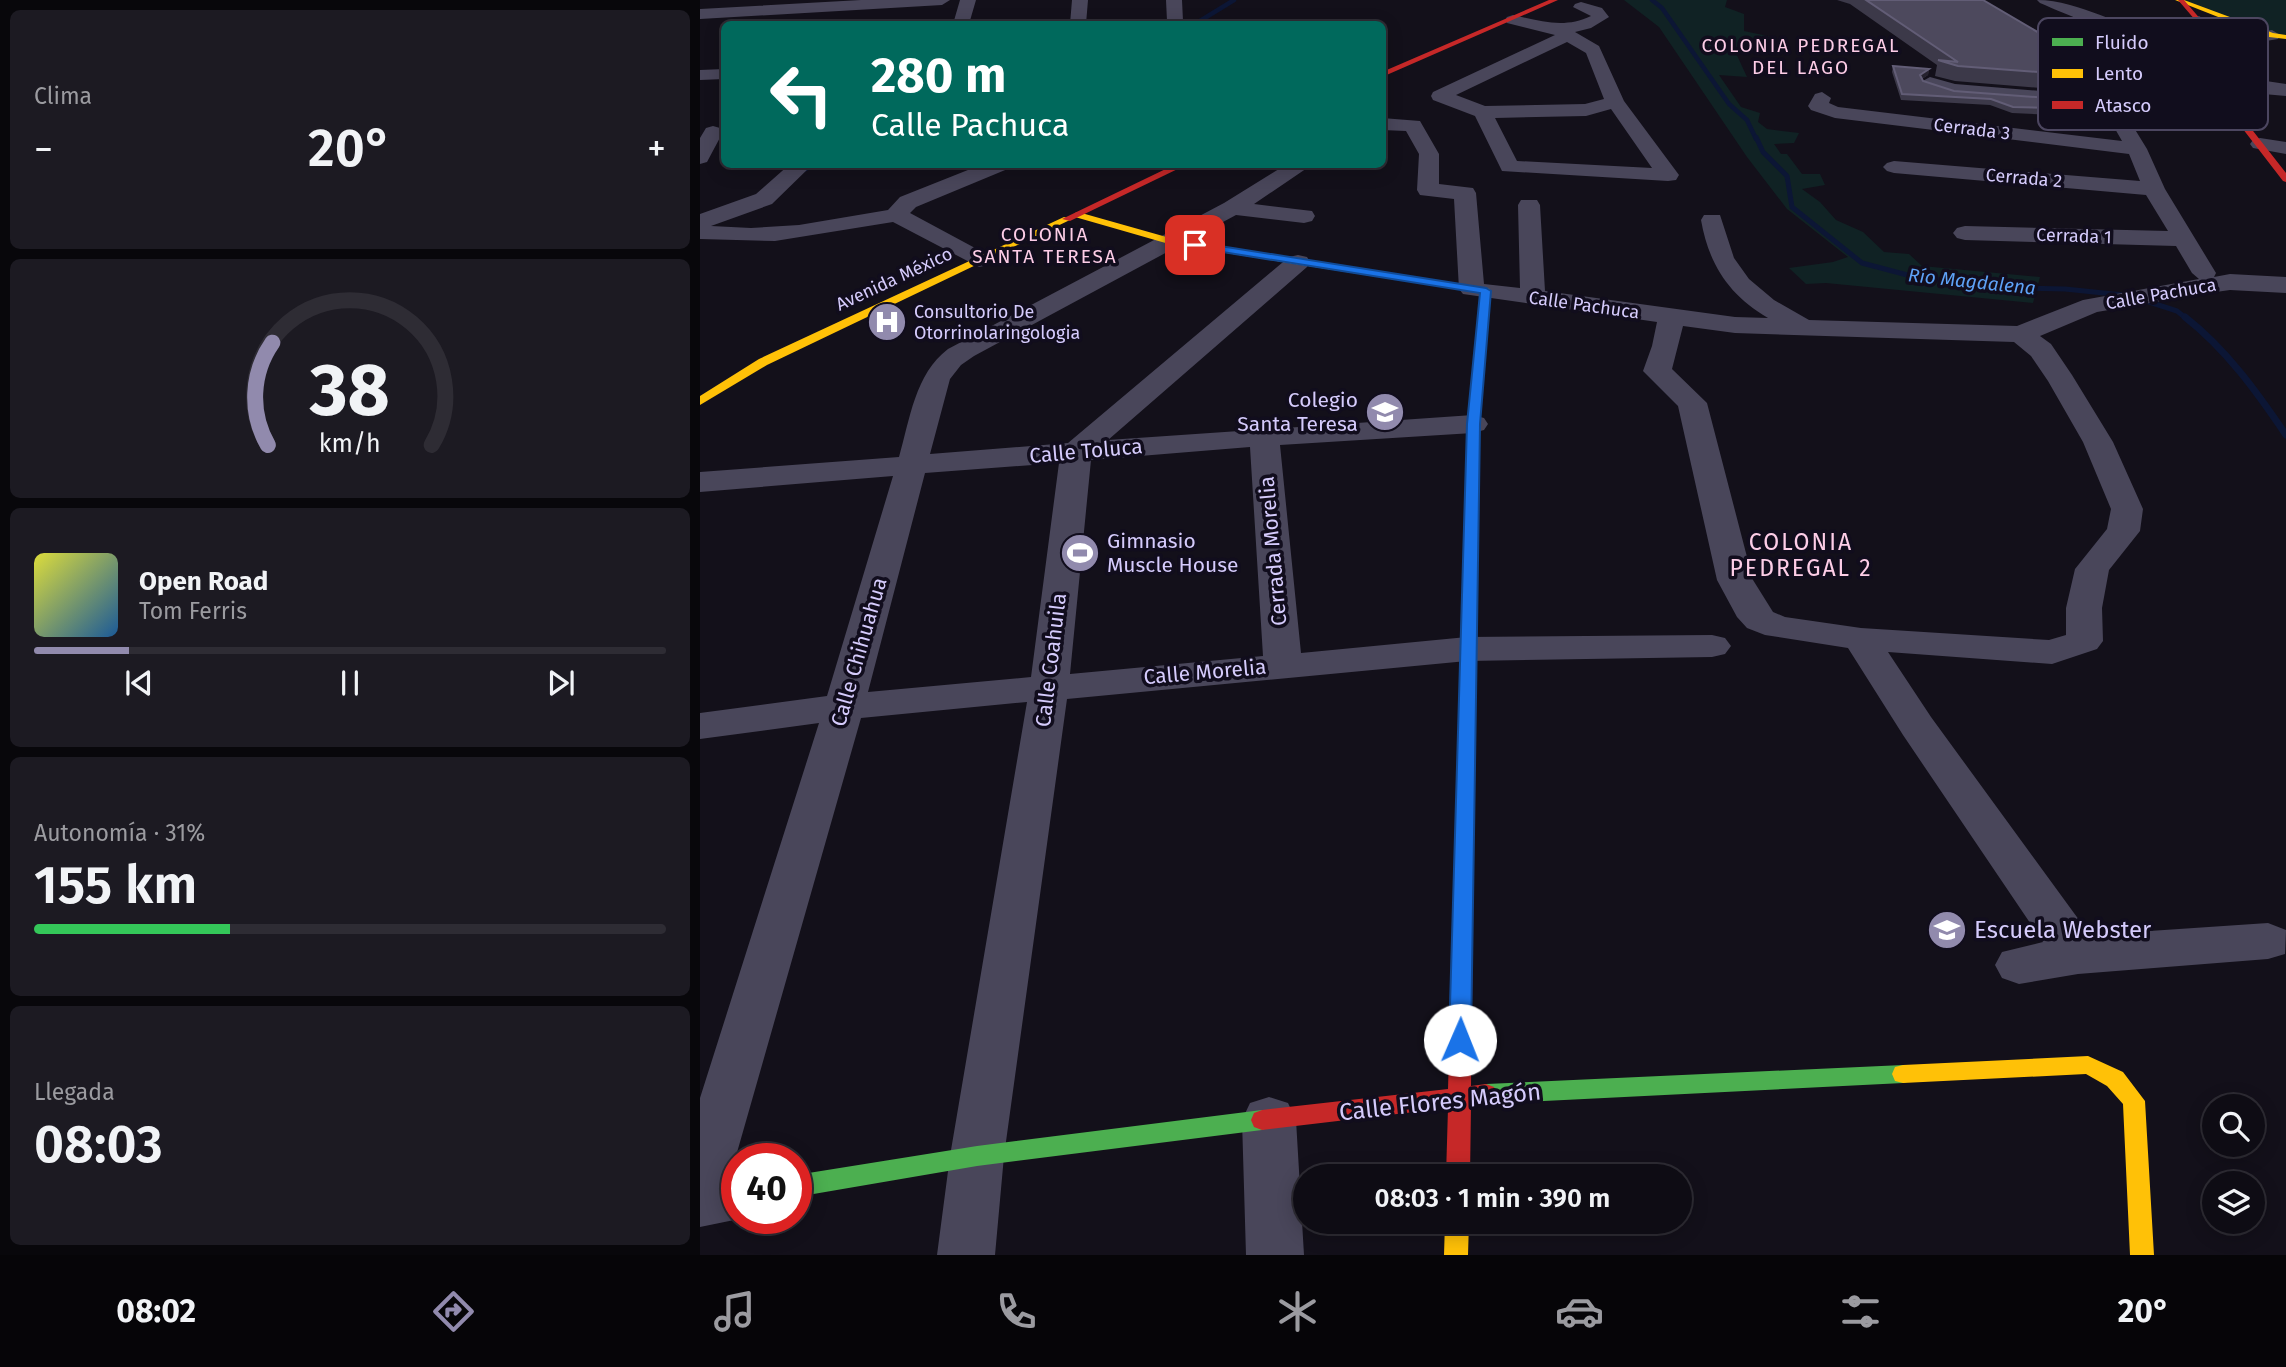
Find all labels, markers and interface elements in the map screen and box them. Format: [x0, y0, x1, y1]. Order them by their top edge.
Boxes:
legend [2038, 18, 2268, 130]
text: Fluido [2095, 31, 2149, 54]
district label: COLONIA PEDREGAL DEL LAGO [1702, 34, 1900, 79]
text: 280 m [871, 46, 1007, 105]
icon: left [756, 49, 847, 140]
text: Lento [2095, 62, 2143, 85]
text: Clima [34, 82, 92, 110]
text: Atasco [2095, 94, 2151, 117]
text: Calle Pachuca [871, 106, 1070, 144]
street label: Cerrada 3 [1932, 113, 2012, 145]
text: 20° [308, 117, 392, 180]
text: − [34, 126, 53, 172]
text: + [647, 126, 666, 172]
street label: Cerrada 2 [1985, 164, 2063, 192]
pin [1165, 215, 1225, 275]
district label: COLONIA SANTA TERESA [972, 223, 1118, 268]
street label: Cerrada 1 [2036, 224, 2112, 248]
icon: arrive [1176, 226, 1214, 264]
street label: Avenida México [832, 242, 956, 316]
water label: Río Magdalena [1907, 263, 2037, 300]
street label: Calle Pachuca [2104, 273, 2218, 315]
street label: Calle Pachuca [1527, 286, 1641, 324]
hospital icon: Consultorio De Otorrinolaringologia [866, 301, 908, 343]
place label: Consultorio De Otorrinolaringologia [914, 301, 1080, 344]
text: 38 [309, 347, 390, 434]
place label: Colegio Santa Teresa [1237, 387, 1358, 437]
school or university icon: Colegio Santa Teresa [1364, 391, 1406, 433]
text: km/h [319, 428, 381, 458]
street label: Calle Toluca [1028, 433, 1144, 469]
street label: Cerrada Morelia [1254, 475, 1292, 627]
place label: Gimnasio Muscle House [1107, 528, 1238, 578]
district label: COLONIA PEDREGAL 2 [1729, 528, 1873, 582]
sports icon: Gimnasio Muscle House [1059, 532, 1101, 574]
text: Open Road [139, 566, 268, 597]
street label: Calle Chihuahua [825, 575, 893, 729]
street label: Calle Coahuila [1030, 592, 1072, 728]
text: Tom Ferris [139, 597, 247, 625]
street label: Calle Morelia [1143, 654, 1267, 690]
icon: previous [120, 664, 158, 702]
icon: pause [331, 664, 369, 702]
icon: next [542, 664, 580, 702]
text: Autonomía · 31% [34, 819, 205, 847]
text: 155 km [34, 854, 197, 917]
school or university icon: Escuela Webster [1926, 909, 1968, 951]
place label: Escuela Webster [1974, 916, 2152, 944]
position arrow [1423, 1003, 1497, 1077]
street label: Calle Flores Magón [1338, 1077, 1542, 1127]
text: Llegada [34, 1078, 115, 1106]
map controls [2202, 1094, 2265, 1234]
button: search [2202, 1094, 2265, 1157]
text: 08:03 [34, 1113, 163, 1176]
speed limit sign: 40 [721, 1143, 812, 1234]
button: layers [2202, 1171, 2265, 1234]
text: 08:03 · 1 min · 390 m [1375, 1183, 1610, 1214]
icon: directions [429, 1287, 478, 1336]
icon: music [710, 1287, 759, 1336]
icon: phone [992, 1287, 1041, 1336]
icon: climate [1273, 1287, 1322, 1336]
icon: car [1555, 1287, 1604, 1336]
icon: filters [1836, 1287, 1885, 1336]
text: 08:02 [116, 1292, 196, 1330]
text: 20° [2118, 1292, 2170, 1330]

